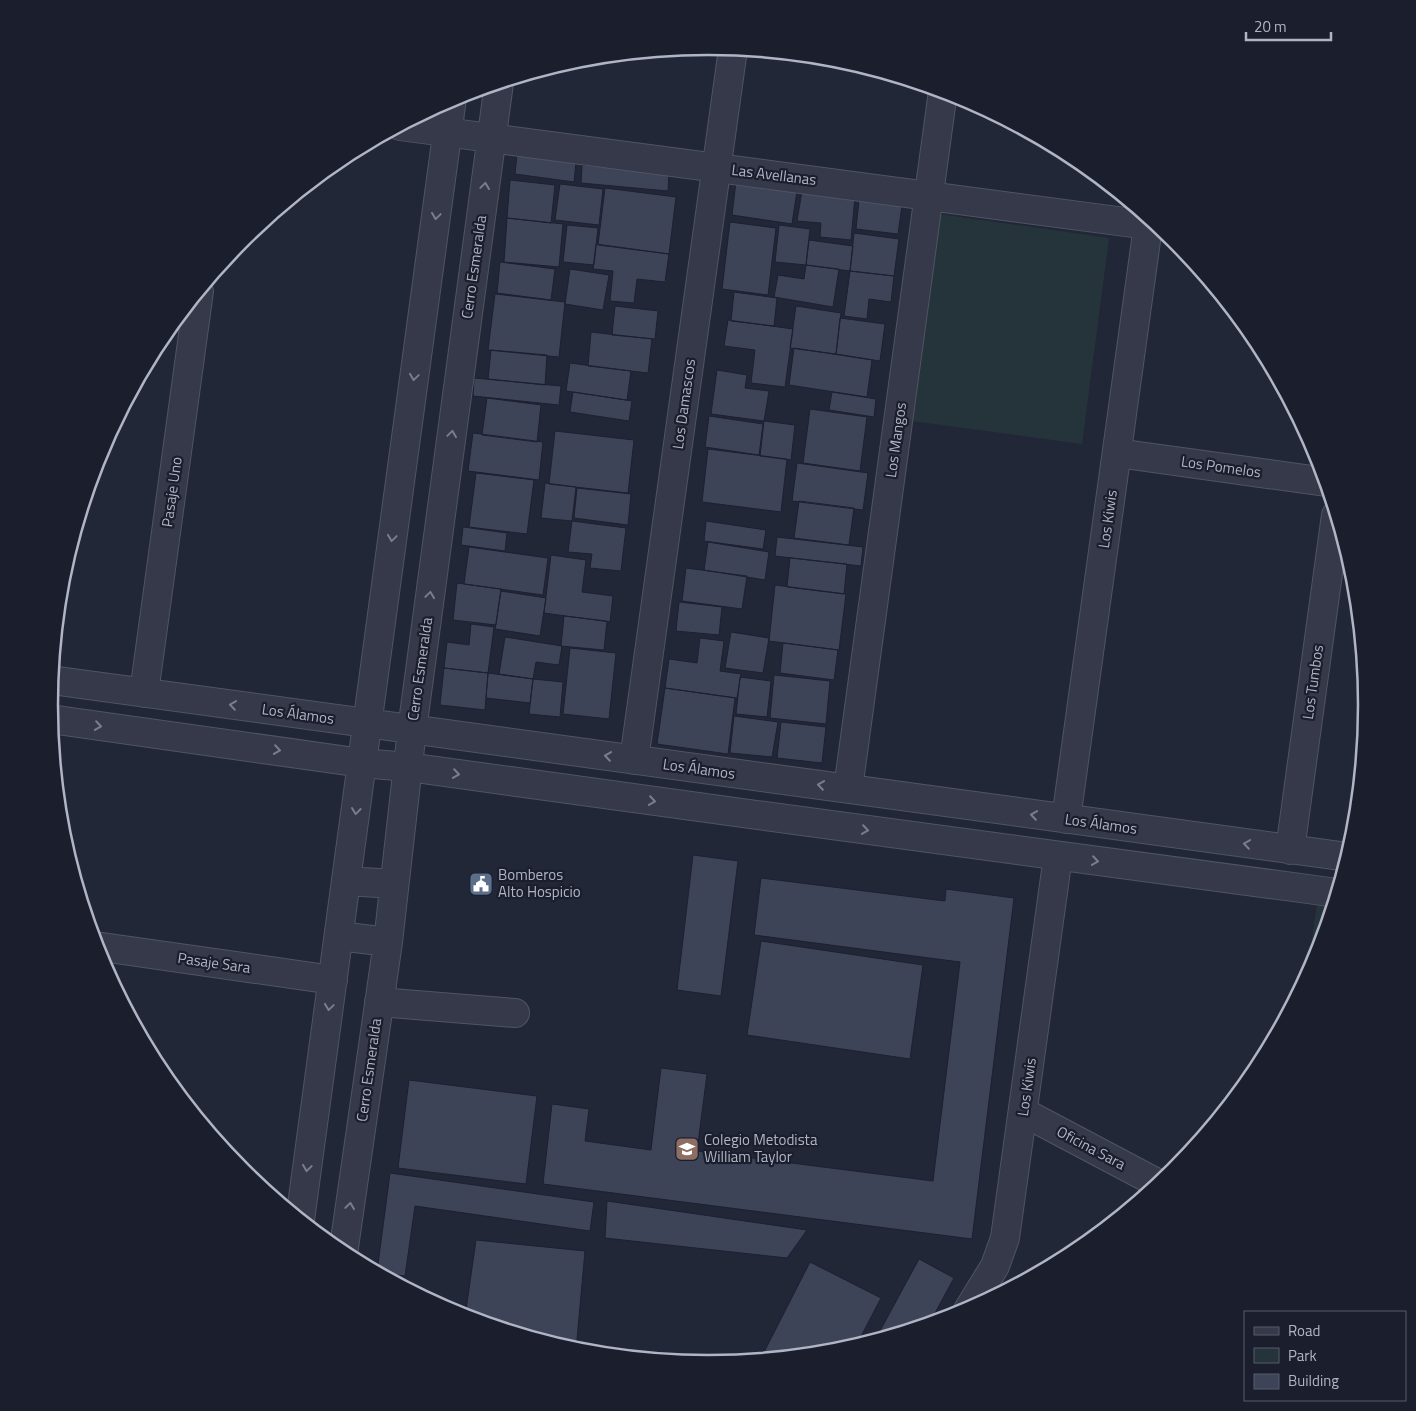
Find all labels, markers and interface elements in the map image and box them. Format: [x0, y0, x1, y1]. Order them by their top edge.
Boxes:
scale bar [1246, 10, 1331, 42]
text: 20 m [1254, 15, 1287, 38]
street label: Las Avellanas [730, 158, 818, 191]
one-way arrow [479, 182, 490, 190]
one-way arrow [431, 212, 442, 220]
street label: Cerro Esmeralda [455, 213, 492, 320]
street label: Los Damascos [666, 357, 701, 451]
one-way arrow [410, 373, 420, 381]
street label: Los Mangos [879, 401, 912, 479]
one-way arrow [446, 429, 456, 438]
street label: Los Pomelos [1180, 450, 1263, 483]
street label: Pasaje Uno [155, 455, 188, 528]
street label: Los Kiwis [1092, 488, 1123, 550]
one-way arrow [388, 534, 398, 542]
one-way arrow [424, 591, 435, 599]
street label: Cerro Esmeralda [401, 615, 438, 722]
street label: Los Tumbos [1296, 643, 1329, 721]
street label: Los Álamos [260, 697, 336, 730]
one-way arrow [228, 700, 236, 711]
one-way arrow [94, 720, 103, 730]
one-way arrow [272, 745, 281, 755]
one-way arrow [604, 752, 612, 762]
street label: Los Álamos [661, 752, 737, 785]
one-way arrow [452, 768, 460, 778]
one-way arrow [817, 781, 826, 791]
one-way arrow [648, 795, 656, 806]
one-way arrow [351, 807, 361, 815]
street label: Los Álamos [1063, 807, 1139, 840]
one-way arrow [1030, 810, 1039, 820]
one-way arrow [861, 824, 869, 835]
one-way arrow [1243, 839, 1251, 850]
one-way arrow [1091, 855, 1100, 865]
place label: Bomberos Alto Hospicio [498, 863, 581, 903]
public building icon: Bomberos Alto Hospicio [468, 871, 494, 897]
street label: Pasaje Sara [176, 946, 252, 979]
one-way arrow [324, 1003, 335, 1011]
street label: Cerro Esmeralda [350, 1016, 387, 1123]
street label: Los Kiwis [1011, 1056, 1042, 1118]
street label: Oficina Sara [1053, 1120, 1130, 1176]
place label: Colegio Metodista William Taylor [704, 1128, 818, 1168]
school or university icon: Colegio Metodista William Taylor [674, 1136, 700, 1162]
one-way arrow [303, 1163, 313, 1172]
one-way arrow [344, 1202, 354, 1210]
legend [1244, 1311, 1406, 1401]
text: Road [1288, 1319, 1320, 1342]
text: Park [1288, 1344, 1317, 1367]
text: Building [1288, 1369, 1339, 1392]

